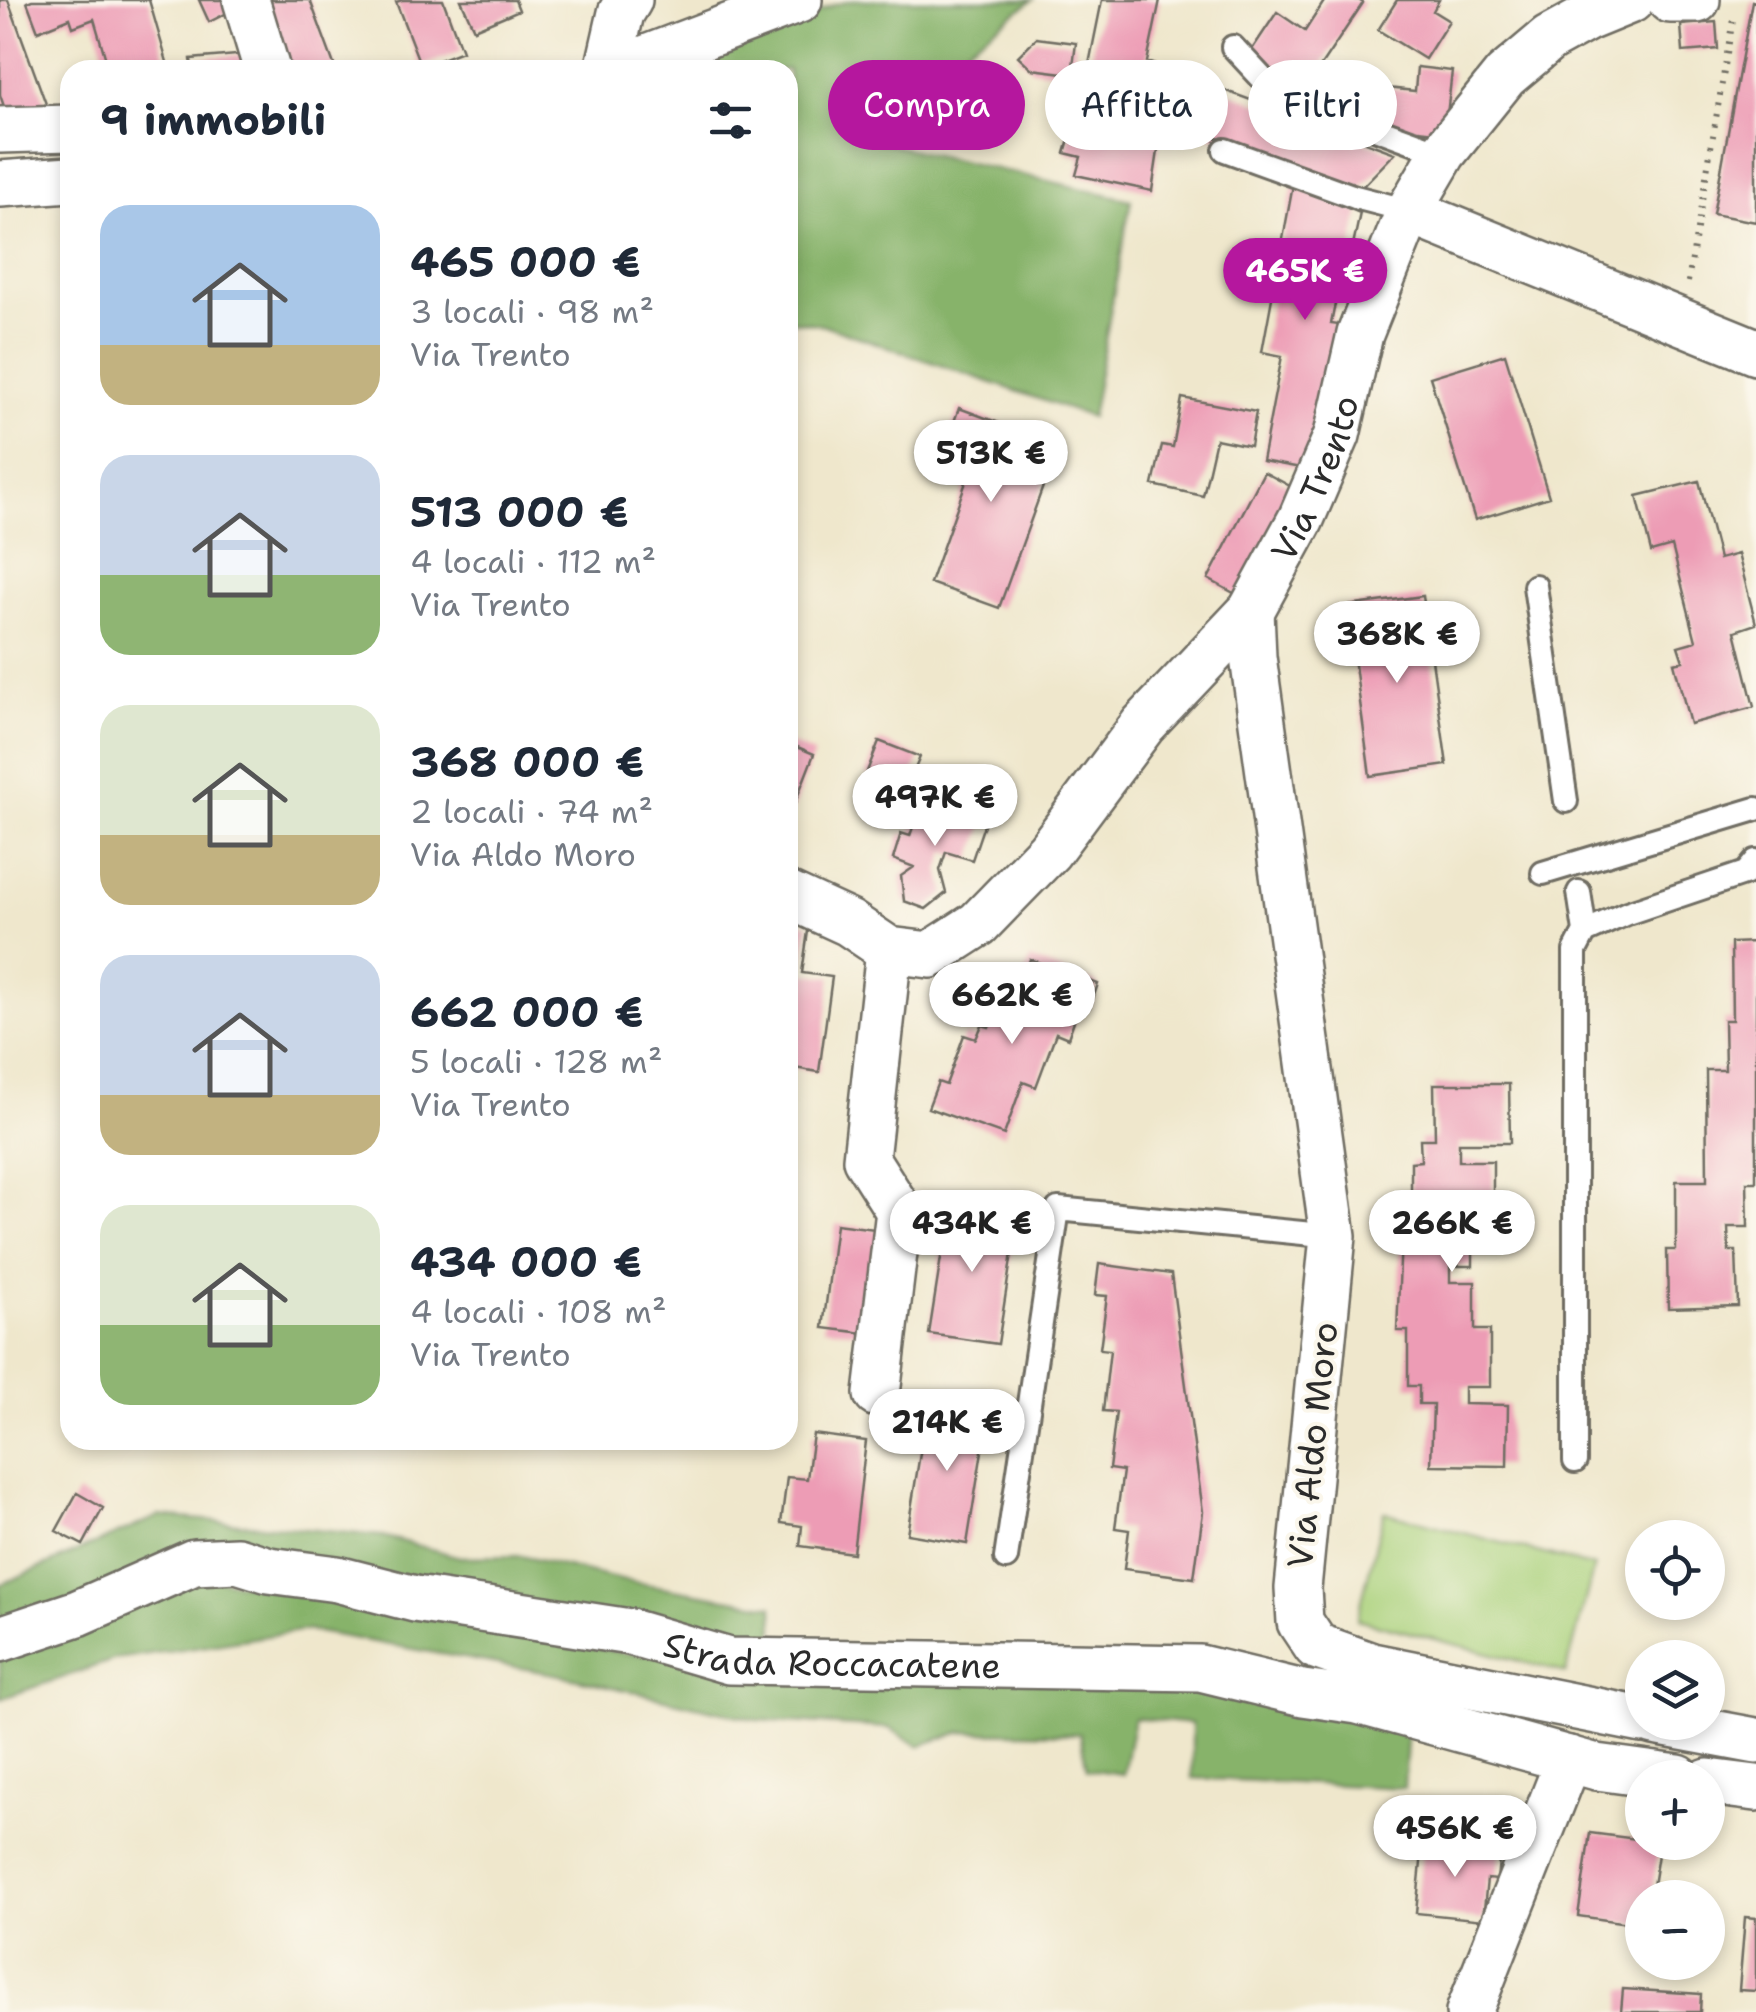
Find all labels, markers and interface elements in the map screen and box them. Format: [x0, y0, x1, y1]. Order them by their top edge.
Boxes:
chip: Compra [828, 60, 1025, 150]
chip: Affitta [1045, 60, 1228, 150]
chip: Filtri [1248, 60, 1397, 150]
text: 9 immobili [100, 92, 326, 148]
icon: filters [703, 93, 758, 148]
text: 465 000 € [410, 234, 641, 290]
pin: 465K € [1224, 238, 1386, 323]
icon: home [180, 245, 300, 365]
text: 465K € [1245, 249, 1365, 292]
text: 3 locali · 98 m² [410, 290, 654, 333]
text: Via Trento [410, 333, 571, 376]
street label: Via Trento [1259, 391, 1369, 569]
pin: 513K € [910, 420, 1072, 505]
text: 513K € [936, 431, 1046, 474]
text: 513 000 € [410, 484, 629, 540]
icon: home [180, 495, 300, 615]
text: 4 locali · 112 m² [410, 540, 656, 583]
text: Via Trento [410, 583, 571, 626]
pin: 368K € [1316, 601, 1478, 686]
text: 368K € [1336, 612, 1458, 655]
text: 368 000 € [410, 734, 644, 790]
icon: home [180, 745, 300, 865]
pin: 497K € [854, 764, 1016, 849]
text: 497K € [875, 775, 995, 818]
text: 2 locali · 74 m² [410, 790, 653, 833]
text: Via Aldo Moro [410, 833, 636, 876]
pin: 662K € [931, 962, 1093, 1047]
text: 662K € [951, 973, 1073, 1016]
text: 662 000 € [410, 984, 643, 1040]
icon: home [180, 995, 300, 1115]
text: 5 locali · 128 m² [410, 1040, 662, 1083]
text: Via Trento [410, 1083, 571, 1126]
pin: 434K € [891, 1190, 1053, 1275]
pin: 266K € [1371, 1190, 1533, 1275]
text: 434K € [912, 1201, 1032, 1244]
text: 266K € [1391, 1201, 1513, 1244]
text: 434 000 € [410, 1234, 642, 1290]
icon: home [180, 1245, 300, 1365]
text: 4 locali · 108 m² [410, 1290, 667, 1333]
street label: Via Aldo Moro [1276, 1320, 1348, 1570]
text: Via Trento [410, 1333, 571, 1376]
pin: 214K € [866, 1389, 1028, 1474]
text: 214K € [891, 1400, 1003, 1443]
map controls [1625, 1520, 1725, 1980]
button: locate [1625, 1520, 1725, 1620]
street label: Strada Roccacatene [658, 1620, 1001, 1689]
button: layers [1625, 1640, 1725, 1740]
button: + [1625, 1760, 1725, 1860]
pin: 456K € [1374, 1795, 1536, 1880]
text: 456K € [1395, 1806, 1515, 1849]
button: − [1625, 1880, 1725, 1980]

